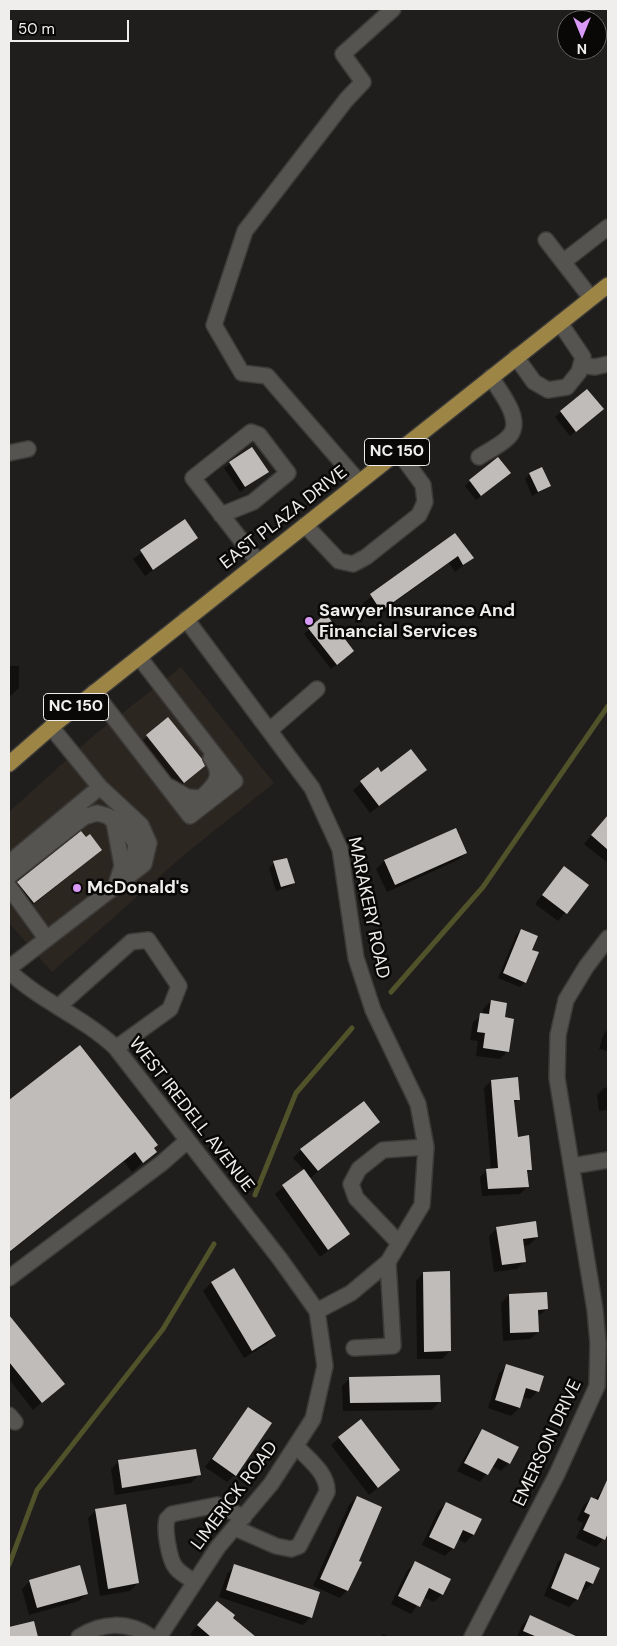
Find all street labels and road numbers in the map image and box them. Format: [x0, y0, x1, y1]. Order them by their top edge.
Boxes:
road number: NC 150 [364, 438, 430, 466]
street label: EAST PLAZA DRIVE [216, 462, 352, 574]
road number: NC 150 [44, 694, 108, 720]
street label: MARAKERY ROAD [342, 835, 394, 981]
street label: WEST IREDELL AVENUE [124, 1033, 258, 1197]
street label: EMERSON DRIVE [509, 1376, 587, 1510]
street label: LIMERICK ROAD [187, 1438, 283, 1554]

